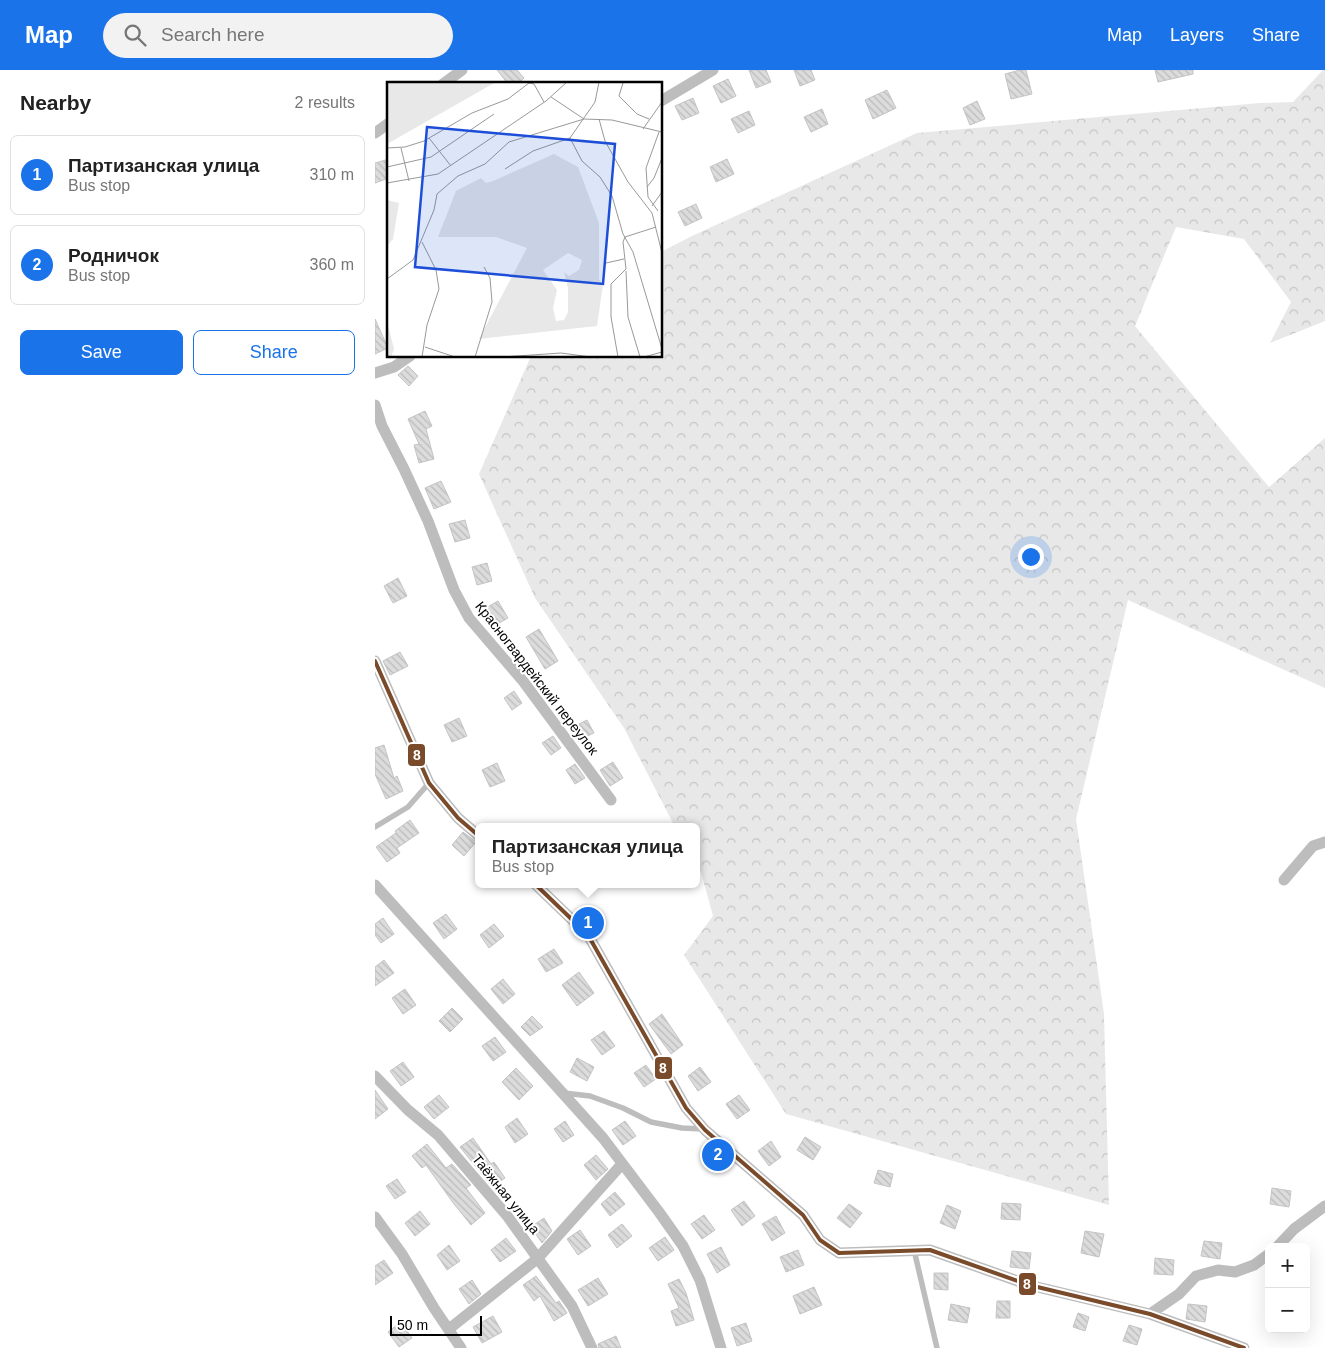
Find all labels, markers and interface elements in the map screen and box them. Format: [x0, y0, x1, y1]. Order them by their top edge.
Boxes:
search box [103, 13, 453, 58]
text: Map [25, 21, 73, 48]
icon: search [121, 21, 149, 49]
text: Search here [161, 24, 265, 45]
text: Map [1107, 25, 1142, 45]
text: Layers [1170, 25, 1224, 45]
text: Share [1252, 25, 1300, 45]
inset map [387, 82, 663, 358]
text: Nearby [20, 91, 91, 114]
text: 2 results [295, 94, 355, 111]
text: Партизанская улица [68, 155, 259, 176]
text: 1 [33, 166, 41, 183]
text: 310 m [310, 166, 354, 183]
text: Bus stop [68, 177, 130, 194]
text: Родничок [68, 245, 159, 266]
text: 2 [33, 256, 41, 273]
text: 360 m [310, 256, 354, 273]
text: Bus stop [68, 267, 130, 284]
button: Save [20, 330, 183, 375]
button: Share [193, 330, 355, 375]
your location [1018, 544, 1044, 570]
street label: Красногвардейский переулок [472, 598, 602, 758]
line badge: 8 [407, 743, 426, 767]
text: 8 [413, 747, 421, 763]
popup [475, 823, 700, 888]
text: Партизанская улица [492, 836, 683, 857]
text: Bus stop [492, 858, 554, 875]
pin: 1 [572, 904, 604, 942]
line badge: 8 [654, 1056, 673, 1080]
text: 8 [659, 1060, 667, 1076]
pin: 2 [702, 1136, 734, 1174]
street label: Таёжная улица [469, 1151, 543, 1237]
map controls [1265, 1243, 1310, 1333]
button: + [1265, 1243, 1310, 1288]
line badge: 8 [1018, 1272, 1037, 1296]
text: 8 [1023, 1276, 1031, 1292]
button: − [1265, 1288, 1310, 1333]
scale bar [390, 1313, 483, 1336]
text: 50 m [397, 1317, 428, 1333]

